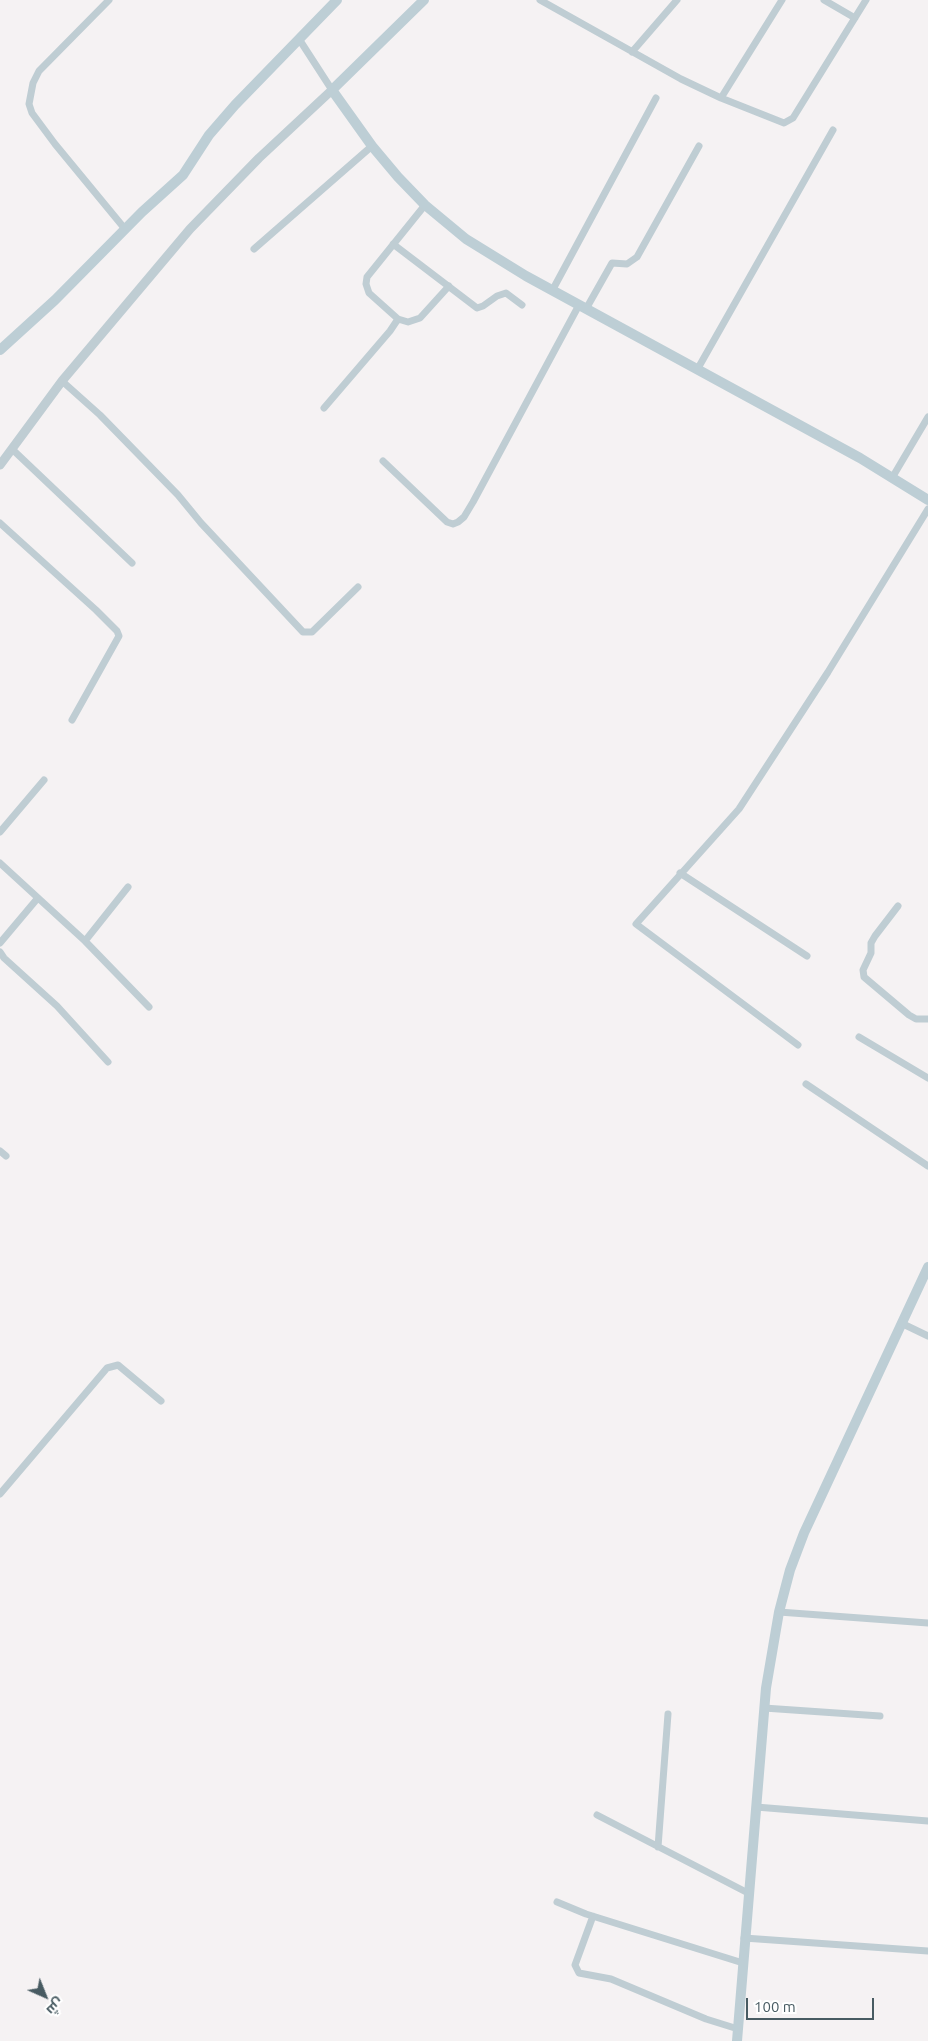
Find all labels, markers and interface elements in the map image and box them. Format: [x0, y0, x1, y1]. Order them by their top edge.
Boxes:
north arrow [20, 1971, 70, 2021]
scale bar [748, 1988, 876, 2020]
text: ش [43, 1995, 67, 2019]
text: 100 m [754, 1998, 796, 2015]

